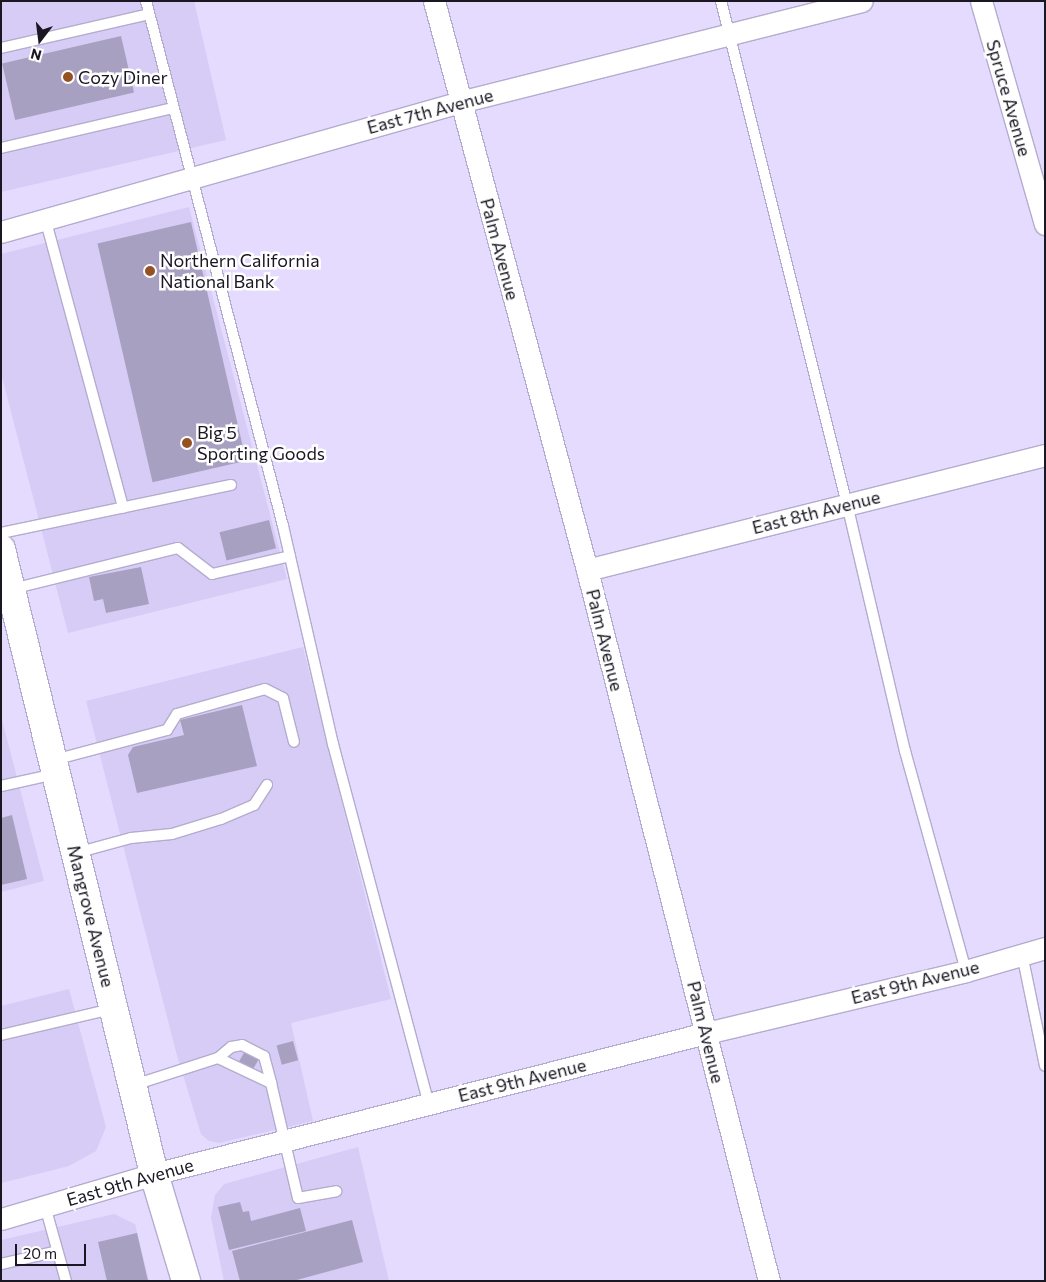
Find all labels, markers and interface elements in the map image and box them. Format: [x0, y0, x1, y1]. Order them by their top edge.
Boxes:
north arrow [15, 15, 65, 65]
street label: Spruce Avenue [982, 37, 1036, 159]
text: N [29, 45, 43, 65]
place label: Cozy Diner [78, 66, 168, 88]
marker: Cozy Diner [62, 71, 74, 83]
street label: East 7th Avenue [365, 84, 495, 138]
street label: Palm Avenue [476, 196, 524, 302]
place label: Northern California National Bank [160, 250, 320, 292]
marker: Northern California National Bank [144, 265, 156, 277]
place label: Big 5 Sporting Goods [197, 422, 325, 464]
marker: Big 5 Sporting Goods [181, 437, 193, 449]
street label: East 8th Avenue [750, 486, 882, 538]
street label: Palm Avenue [582, 587, 628, 693]
street label: Mangrove Avenue [63, 843, 119, 989]
street label: East 9th Avenue [849, 956, 981, 1008]
street label: Palm Avenue [683, 979, 729, 1085]
street label: East 9th Avenue [456, 1054, 588, 1106]
street label: East 9th Avenue [64, 1154, 196, 1210]
scale bar [18, 1234, 89, 1266]
text: 20 m [23, 1244, 57, 1262]

